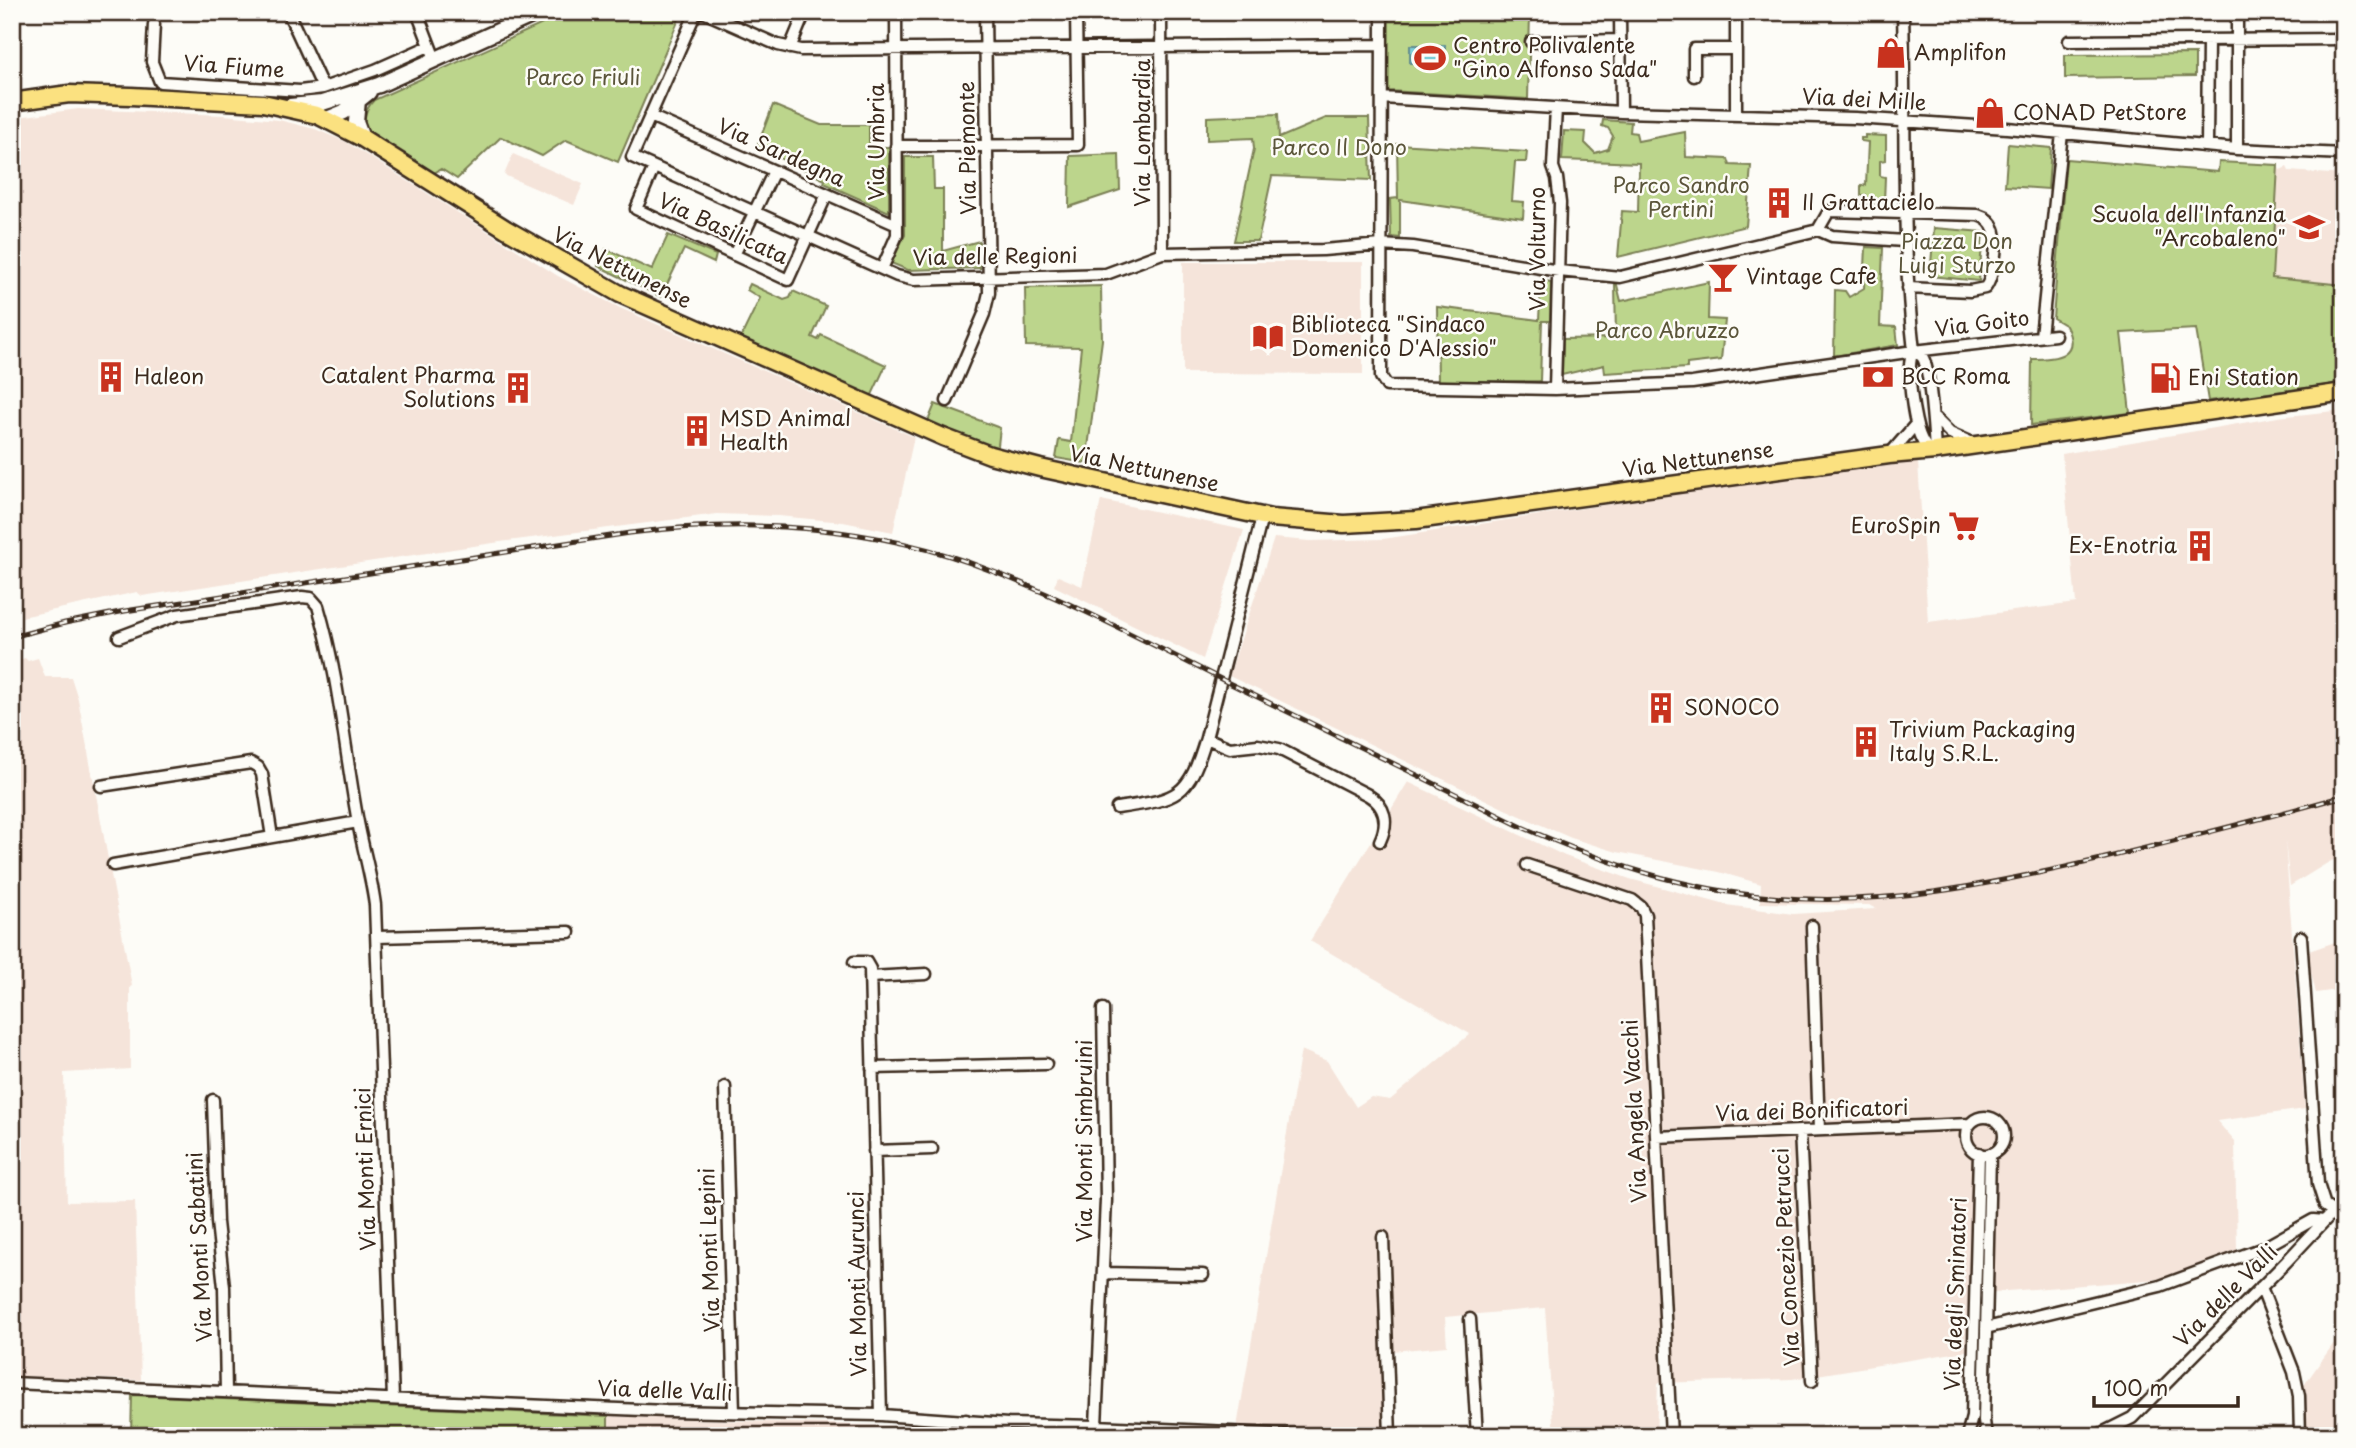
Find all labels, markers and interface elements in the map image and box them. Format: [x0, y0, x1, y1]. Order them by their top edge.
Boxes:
place label: Centro Polivalente "Gino Alfonso Sada" [1453, 28, 1657, 84]
place label: Amplifon [1914, 35, 2007, 67]
shop icon: Amplifon [1874, 36, 1908, 70]
sports icon: Centro Polivalente "Gino Alfonso Sada" [1413, 41, 1447, 75]
street label: Via Fiume [182, 46, 286, 85]
street label: Via Lombardia [1125, 58, 1157, 207]
park label: Parco Friuli [526, 60, 640, 92]
street label: Via dei Mille [1801, 79, 1927, 117]
street label: Via Piemonte [949, 81, 983, 215]
street label: Via Umbria [859, 83, 891, 201]
place label: CONAD PetStore [2013, 95, 2187, 127]
shop icon: CONAD PetStore [1973, 96, 2007, 130]
street label: Via Sardegna [713, 109, 851, 194]
park label: Parco Il Dono [1271, 130, 1407, 162]
park label: Parco Sandro Pertini [1612, 168, 1750, 224]
street label: Via Basilicata [653, 183, 795, 272]
place label: Il Grattacielo [1802, 185, 1935, 217]
building icon: Il Grattacielo [1762, 186, 1796, 220]
street label: Via Volturno [1520, 187, 1552, 311]
place label: Scuola dell'Infanzia "Arcobaleno" [2092, 197, 2286, 253]
school or university icon: Scuola dell'Infanzia "Arcobaleno" [2292, 210, 2326, 244]
street label: Via Nettunense [548, 217, 698, 315]
park label: Piazza Don Luigi Sturzo [1898, 224, 2016, 280]
street label: Via delle Regioni [912, 238, 1078, 272]
place label: Vintage Cafe [1746, 259, 1877, 291]
bar icon: Vintage Cafe [1706, 260, 1740, 294]
street label: Via Goito [1933, 300, 2031, 344]
place label: Biblioteca "Sindaco Domenico D'Alessio" [1291, 307, 1497, 363]
park label: Parco Abruzzo [1594, 313, 1740, 345]
library icon: Biblioteca "Sindaco Domenico D'Alessio" [1251, 320, 1285, 354]
place label: Catalent Pharma Solutions [321, 358, 496, 414]
place label: Haleon [134, 359, 204, 391]
place label: BCC Roma [1901, 359, 2010, 391]
building icon: Haleon [94, 360, 128, 394]
bank icon: BCC Roma [1861, 360, 1895, 394]
place label: Eni Station [2188, 360, 2299, 392]
fuel station icon: Eni Station [2148, 361, 2182, 395]
building icon: Catalent Pharma Solutions [501, 371, 535, 405]
place label: MSD Animal Health [720, 401, 851, 457]
building icon: MSD Animal Health [680, 414, 714, 448]
street label: Via Nettunense [1620, 432, 1776, 484]
street label: Via Nettunense [1066, 436, 1222, 499]
place label: EuroSpin [1851, 508, 1941, 540]
supermarket icon: EuroSpin [1947, 509, 1981, 543]
place label: Ex-Enotria [2069, 528, 2178, 560]
building icon: Ex-Enotria [2183, 529, 2217, 563]
place label: SONOCO [1684, 690, 1780, 722]
building icon: SONOCO [1644, 691, 1678, 725]
place label: Trivium Packaging Italy S.R.L. [1889, 712, 2076, 768]
building icon: Trivium Packaging Italy S.R.L. [1849, 725, 1883, 759]
street label: Via Angela Vacchi [1612, 1019, 1654, 1204]
street label: Via Monti Simbruini [1067, 1040, 1099, 1242]
street label: Via Monti Ernici [345, 1087, 383, 1251]
street label: Via dei Bonificatori [1715, 1090, 1909, 1128]
street label: Via Concezio Petrucci [1763, 1147, 1807, 1367]
street label: Via Monti Sabatini [177, 1151, 219, 1343]
street label: Via Monti Lepini [689, 1167, 727, 1333]
street label: Via Monti Aurunci [838, 1191, 874, 1377]
street label: Via degli Sminatori [1935, 1196, 1973, 1391]
street label: Via delle Valli [2165, 1235, 2284, 1354]
scale bar [2094, 1364, 2237, 1408]
street label: Via delle Valli [597, 1371, 733, 1407]
text: 100 m [2104, 1371, 2168, 1403]

